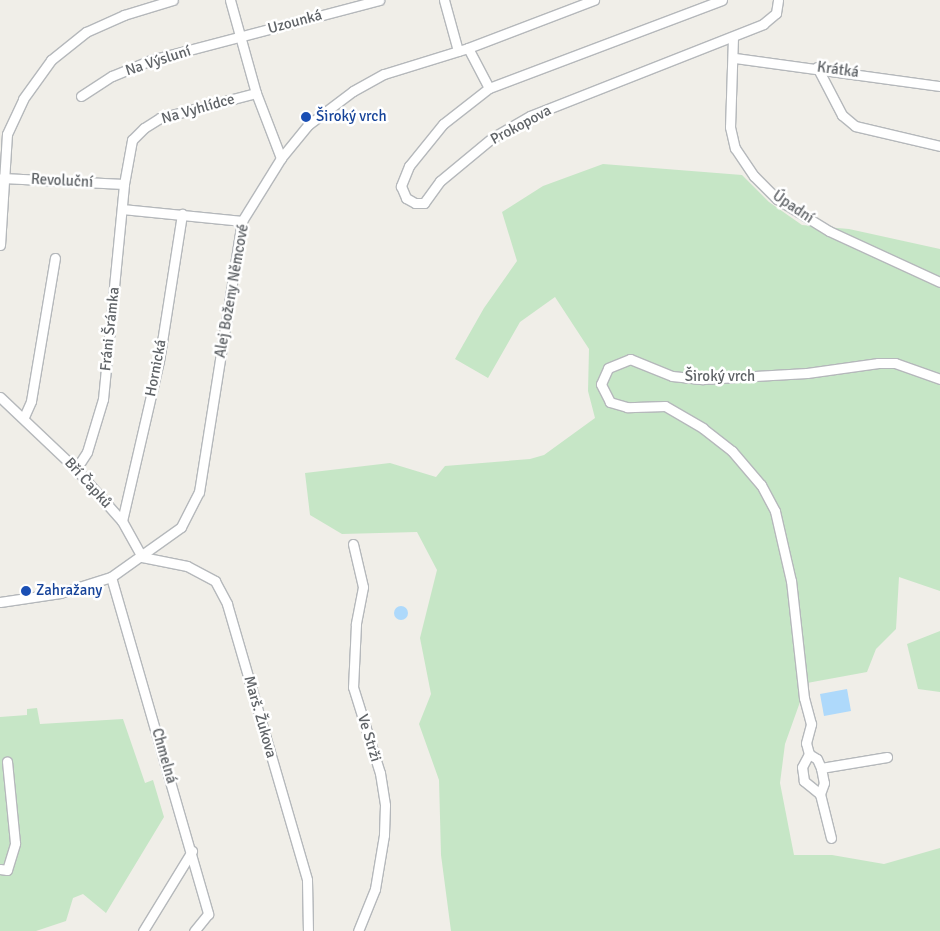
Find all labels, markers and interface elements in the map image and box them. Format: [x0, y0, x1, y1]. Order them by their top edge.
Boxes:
street label: Uzounká [266, 6, 324, 38]
street label: Na Výsluní [123, 42, 193, 80]
street label: Krátká [816, 58, 860, 82]
street label: Na Vyhlídce [159, 90, 237, 128]
street label: Prokopova [487, 101, 555, 149]
place label: Široký vrch [316, 108, 387, 126]
marker: Široký vrch [300, 111, 312, 123]
street label: Revoluční [30, 170, 94, 192]
street label: Úpadní [769, 187, 817, 227]
street label: Alej Boženy Němcové [211, 223, 253, 359]
street label: Fráni Šrámka [97, 286, 123, 372]
street label: Hornická [142, 338, 170, 398]
street label: Široký vrch [685, 368, 755, 386]
street label: Bří Čapků [61, 454, 115, 512]
place label: Zahražany [36, 582, 102, 600]
marker: Zahražany [20, 585, 32, 597]
street label: Marš. Žukova [240, 674, 280, 760]
street label: Ve Strži [353, 712, 385, 764]
street label: Chmelná [148, 726, 180, 786]

